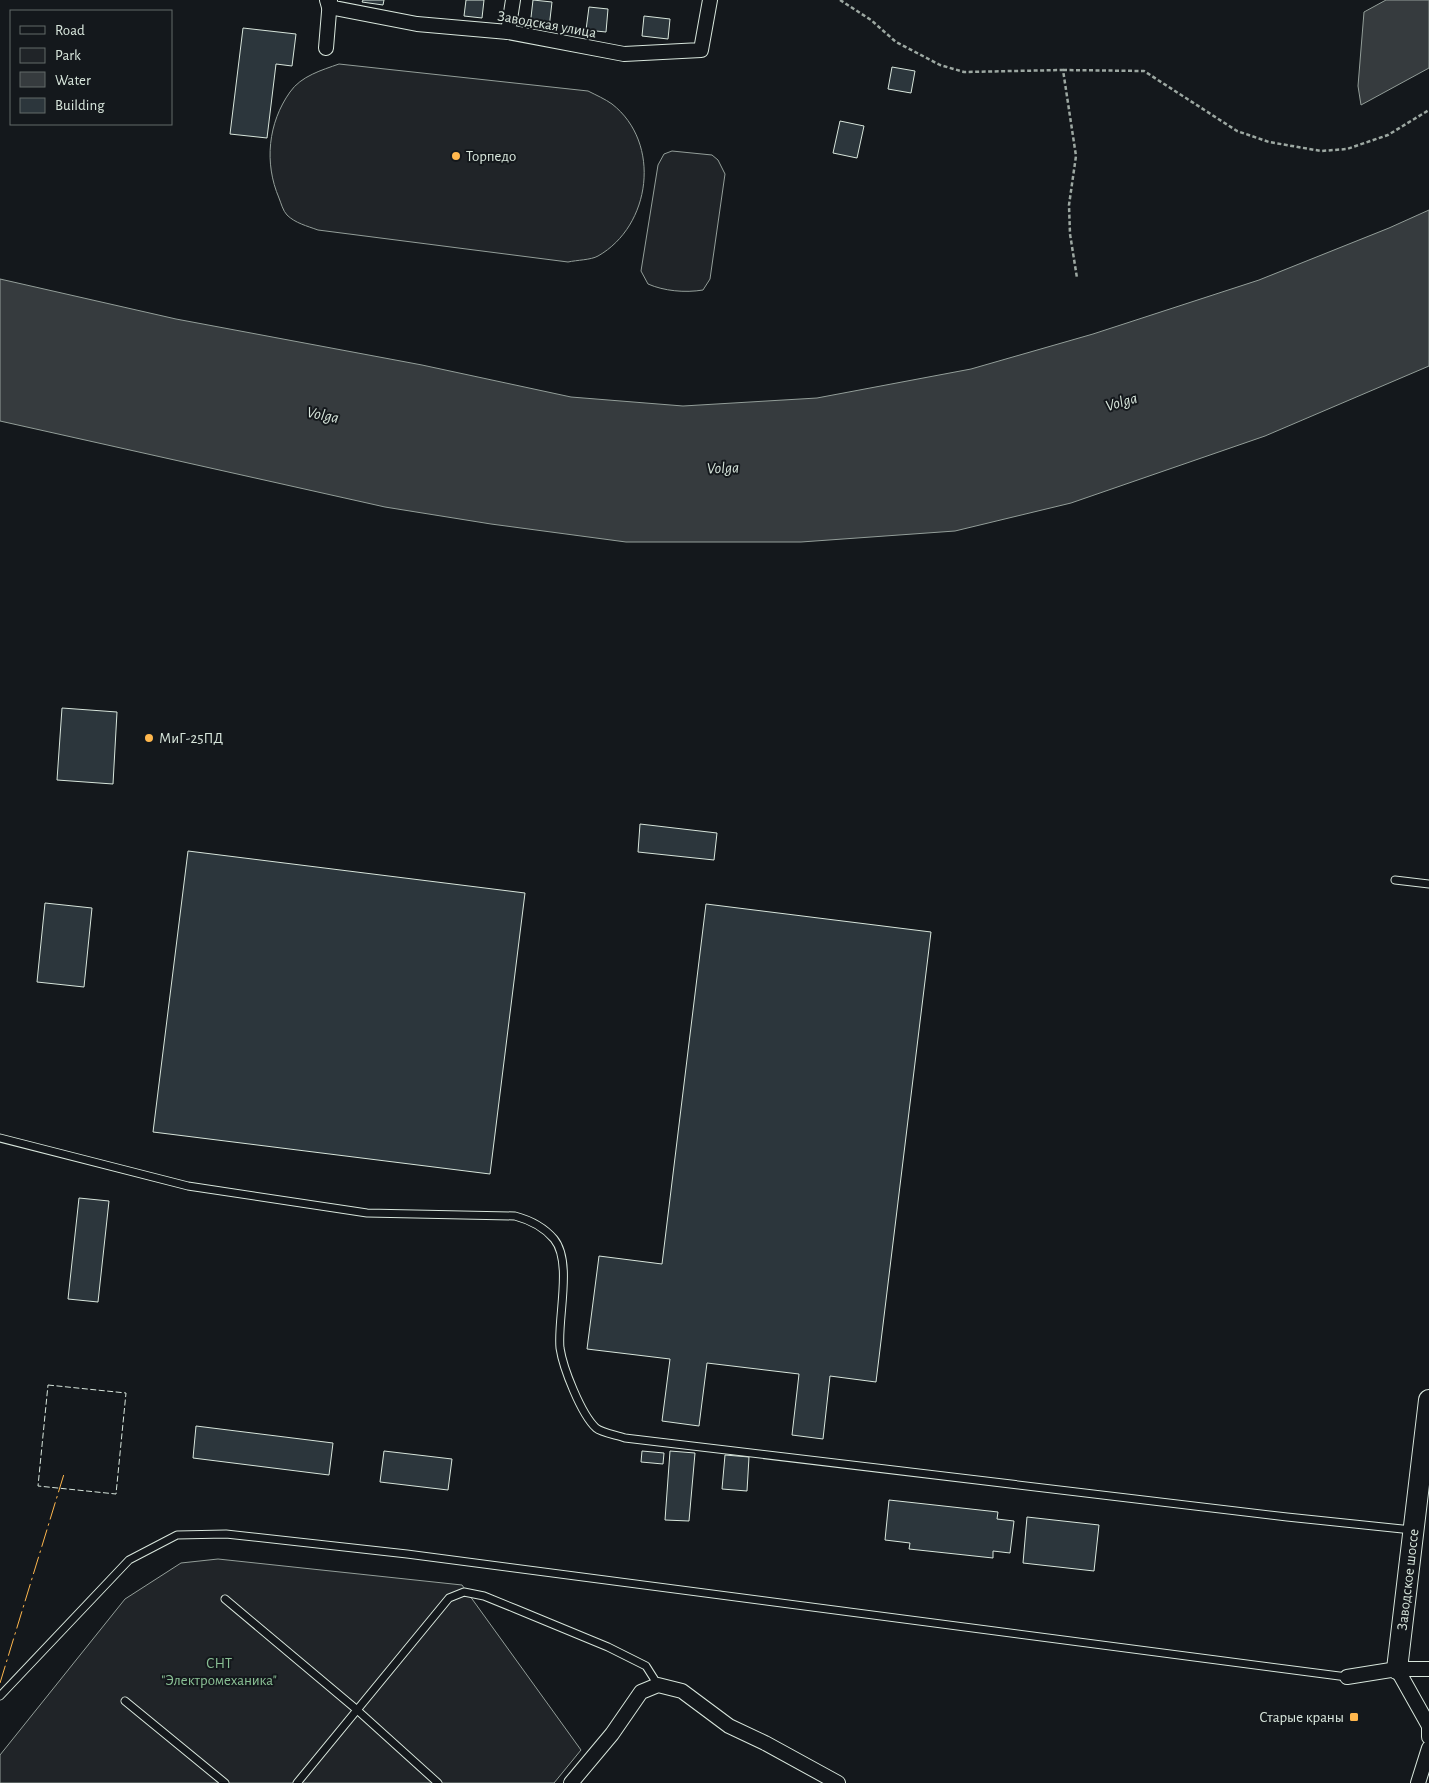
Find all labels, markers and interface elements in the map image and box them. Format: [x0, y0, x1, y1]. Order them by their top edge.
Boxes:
street label: Заводская улица [496, 8, 598, 41]
legend [10, 10, 172, 125]
text: Road [55, 23, 85, 38]
text: Park [55, 48, 81, 63]
text: Water [55, 73, 91, 88]
text: Building [55, 98, 105, 113]
place label: Торпедо [466, 149, 516, 164]
marker: Торпедо [450, 150, 462, 162]
water label: Volga [1104, 390, 1139, 414]
water label: Volga [305, 404, 340, 426]
water label: Volga [707, 459, 739, 477]
place label: МиГ-25ПД [159, 731, 223, 746]
marker: МиГ-25ПД [143, 732, 155, 744]
street label: Заводское шоссе [1395, 1528, 1422, 1631]
park label: СНТ "Электромеханика" [161, 1656, 277, 1688]
place label: Старые краны [1259, 1710, 1344, 1725]
marker: Старые краны [1348, 1711, 1360, 1723]

